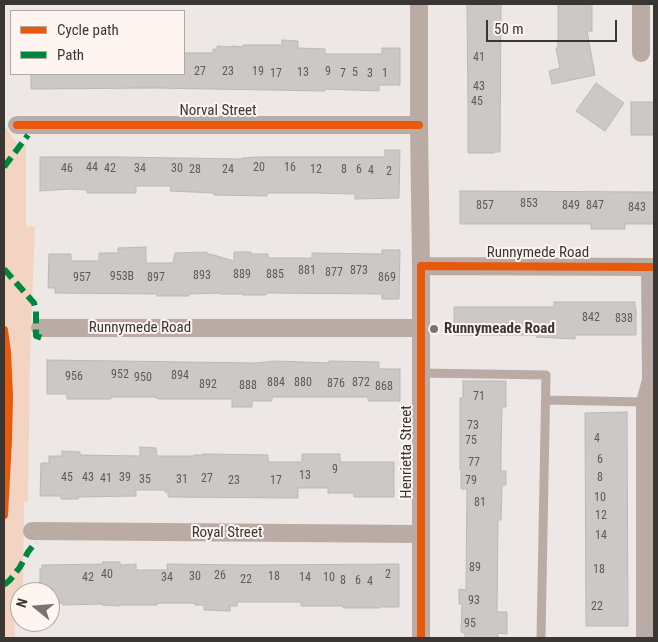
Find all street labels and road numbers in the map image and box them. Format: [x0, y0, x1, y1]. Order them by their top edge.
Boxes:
street label: Norval Street [179, 102, 257, 120]
street label: Runnymede Road [487, 244, 589, 262]
street label: Runnymede Road [89, 319, 191, 337]
street label: Henrietta Street [398, 405, 416, 499]
street label: Royal Street [192, 524, 262, 542]

